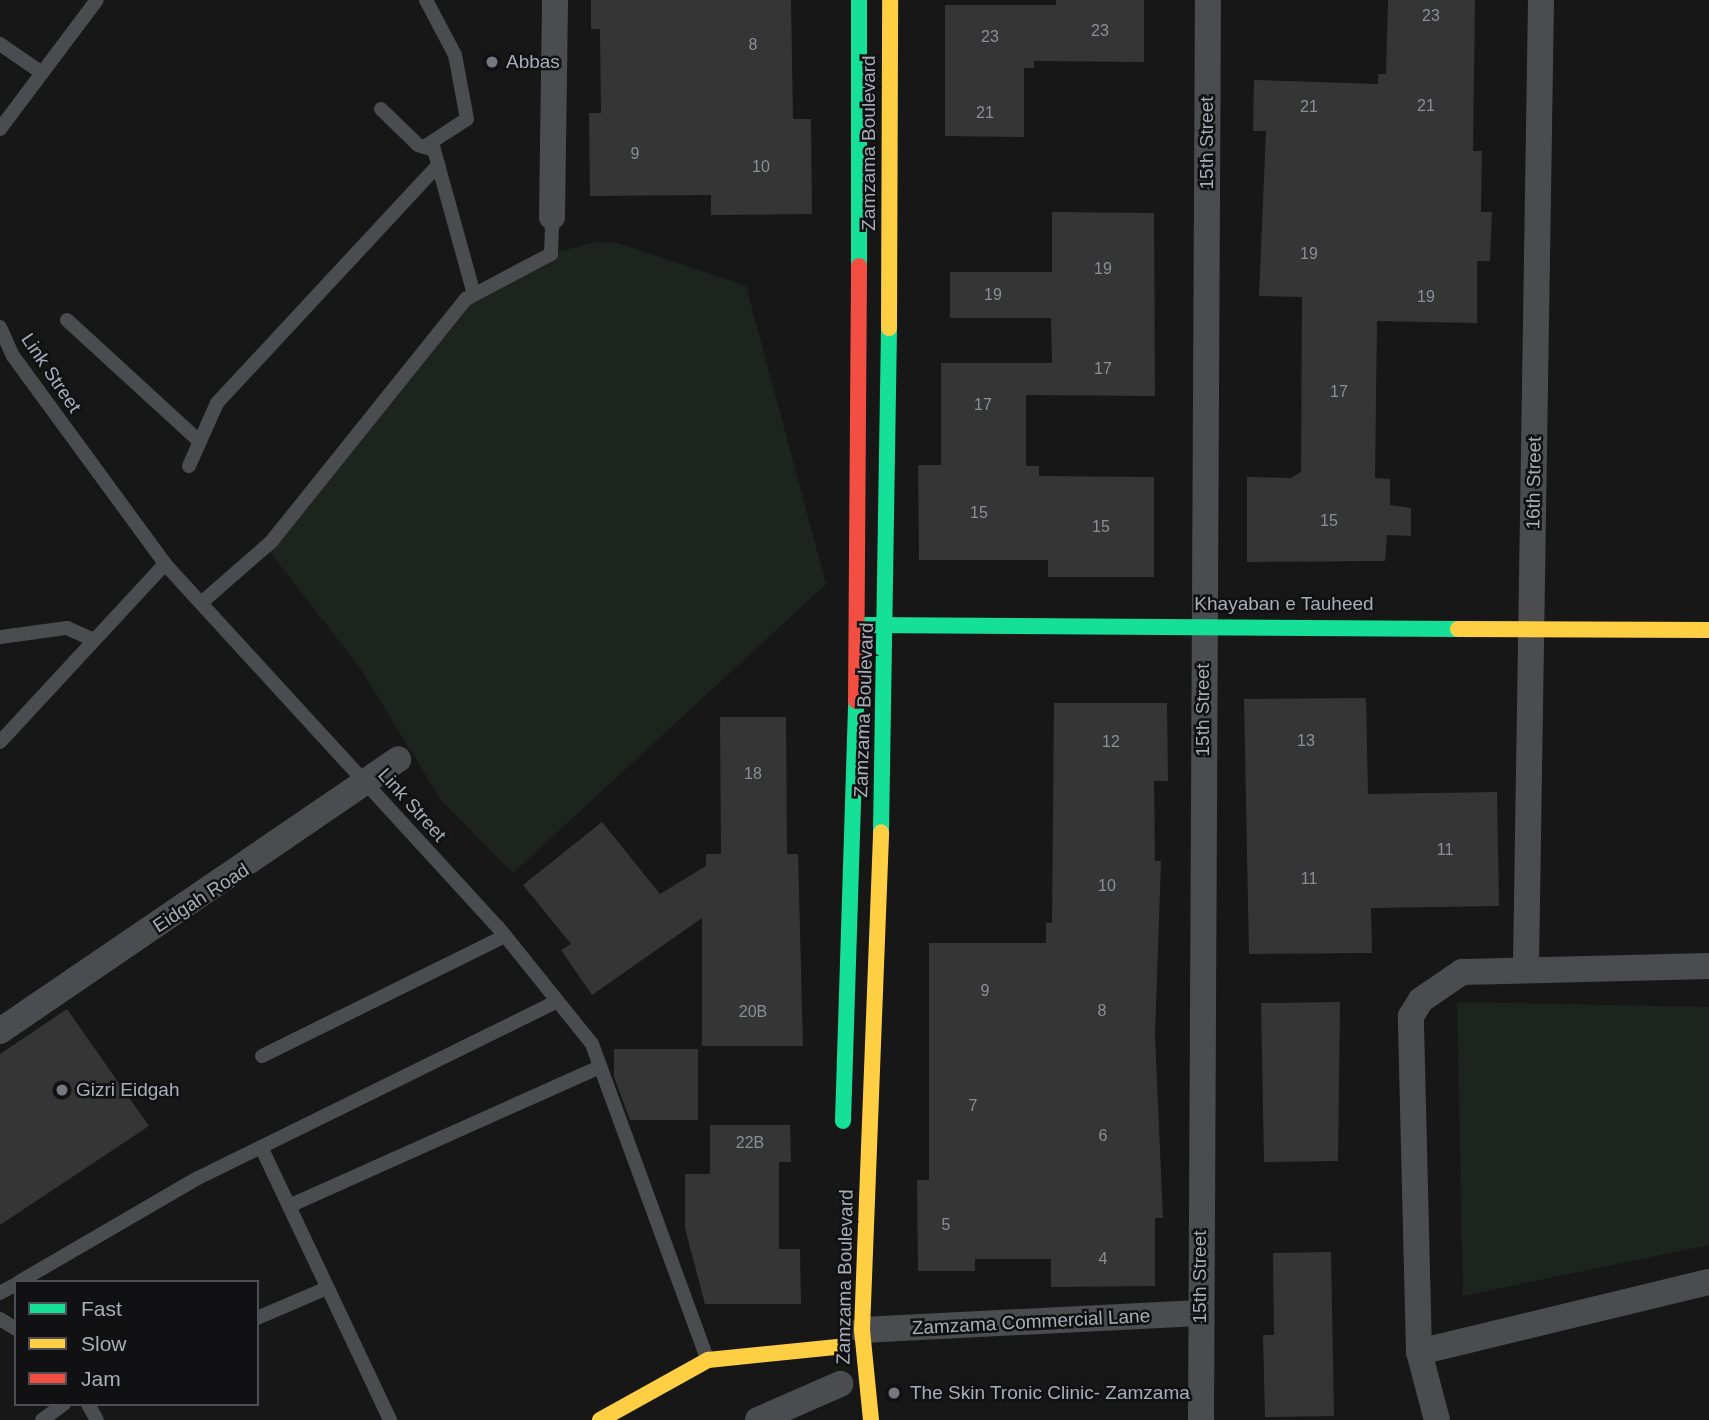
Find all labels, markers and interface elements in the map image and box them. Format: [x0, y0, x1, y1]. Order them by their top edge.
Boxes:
house number: 23 [1422, 6, 1440, 26]
house number: 23 [1091, 21, 1109, 41]
house number: 23 [981, 27, 999, 47]
house number: 8 [749, 35, 757, 55]
place label: Abbas [506, 51, 560, 73]
marker: Abbas [484, 54, 500, 70]
street label: Zamzama Boulevard [858, 55, 880, 231]
house number: 21 [1417, 96, 1435, 116]
street label: 15th Street [1196, 97, 1218, 189]
house number: 21 [1300, 97, 1318, 117]
house number: 21 [976, 103, 994, 123]
house number: 9 [631, 144, 639, 164]
house number: 10 [752, 157, 770, 177]
house number: 19 [1300, 244, 1318, 264]
house number: 19 [1094, 259, 1112, 279]
house number: 19 [984, 285, 1002, 305]
house number: 19 [1417, 287, 1435, 307]
street label: Link Street [16, 329, 86, 417]
house number: 17 [1094, 359, 1112, 379]
house number: 17 [1330, 382, 1348, 402]
house number: 17 [974, 395, 992, 415]
street label: 16th Street [1522, 436, 1546, 530]
house number: 15 [970, 503, 988, 523]
house number: 15 [1320, 511, 1338, 531]
house number: 15 [1092, 517, 1110, 537]
street label: Khayaban e Tauheed [1194, 593, 1374, 615]
street label: Zamzama Boulevard [850, 622, 878, 798]
street label: 15th Street [1192, 664, 1214, 756]
house number: 13 [1297, 731, 1315, 751]
house number: 12 [1102, 732, 1120, 752]
street label: Link Street [373, 764, 451, 846]
house number: 18 [744, 764, 762, 784]
house number: 11 [1437, 840, 1453, 860]
street label: Eidgah Road [149, 859, 253, 937]
house number: 11 [1301, 869, 1317, 889]
house number: 10 [1098, 876, 1116, 896]
house number: 9 [981, 981, 989, 1001]
house number: 8 [1098, 1001, 1106, 1021]
house number: 20B [739, 1002, 767, 1022]
place label: Gizri Eidgah [76, 1079, 179, 1101]
marker: Gizri Eidgah [54, 1082, 70, 1098]
house number: 7 [969, 1096, 977, 1116]
house number: 6 [1099, 1126, 1107, 1146]
house number: 22B [736, 1133, 764, 1153]
street label: Zamzama Boulevard [832, 1189, 858, 1365]
house number: 5 [942, 1215, 950, 1235]
street label: 15th Street [1189, 1231, 1211, 1323]
house number: 4 [1099, 1249, 1107, 1269]
legend [14, 1280, 259, 1406]
text: Fast [81, 1297, 122, 1320]
street label: Zamzama Commercial Lane [911, 1304, 1151, 1340]
text: Slow [81, 1332, 127, 1355]
text: Jam [81, 1367, 121, 1390]
place label: The Skin Tronic Clinic- Zamzama [910, 1382, 1190, 1404]
marker: The Skin Tronic Clinic- Zamzama [884, 1383, 904, 1403]

